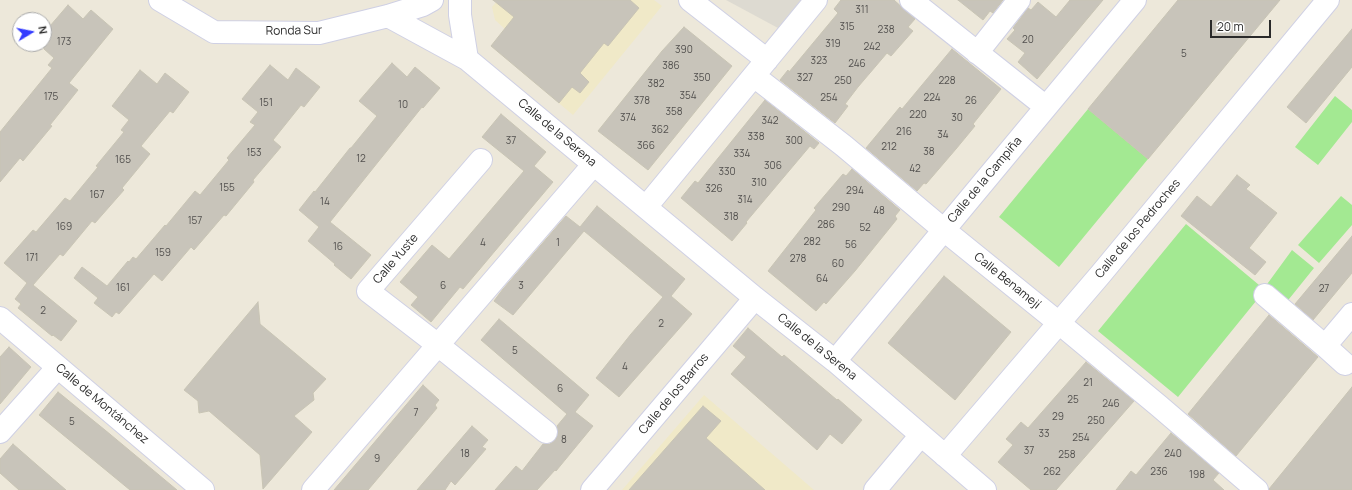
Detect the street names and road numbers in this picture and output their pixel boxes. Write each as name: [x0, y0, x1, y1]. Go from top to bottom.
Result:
street label: Ronda Sur: [265, 23, 323, 39]
street label: Calle de la Serena: [515, 96, 599, 170]
street label: Calle de la Campiña: [945, 134, 1025, 226]
street label: Calle de los Pedroches: [1092, 176, 1184, 282]
street label: Calle Yuste: [370, 231, 422, 287]
street label: Calle Benamejí: [971, 250, 1043, 312]
street label: Calle de la Serena: [774, 311, 860, 383]
street label: Calle de los Barros: [636, 351, 712, 437]
street label: Calle de Montánchez: [53, 361, 151, 447]

